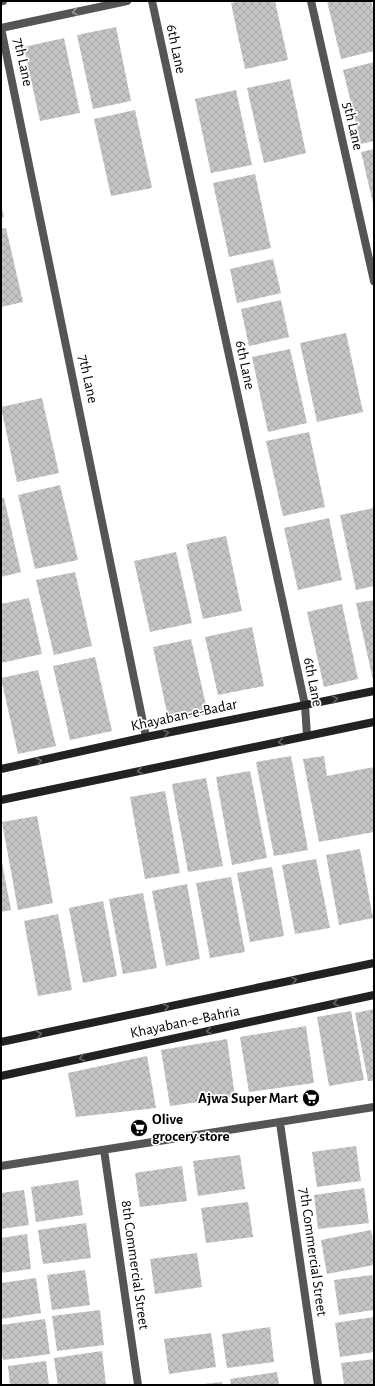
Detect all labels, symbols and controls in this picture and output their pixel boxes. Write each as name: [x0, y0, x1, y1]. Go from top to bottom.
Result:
one-way arrow: [72, 8, 78, 16]
street label: 6th Lane: [163, 23, 189, 75]
street label: 7th Lane: [11, 36, 35, 88]
street label: 5th Lane: [340, 100, 366, 152]
street label: 6th Lane: [232, 339, 258, 391]
street label: 7th Lane: [76, 353, 100, 405]
street label: 6th Lane: [301, 656, 325, 708]
one-way arrow: [332, 695, 338, 703]
street label: Khayaban-e-Badar: [130, 696, 239, 734]
one-way arrow: [163, 729, 169, 737]
one-way arrow: [278, 737, 284, 745]
one-way arrow: [36, 757, 42, 765]
one-way arrow: [137, 766, 143, 774]
one-way arrow: [290, 976, 297, 985]
one-way arrow: [333, 999, 339, 1007]
street label: Khayaban-e-Bahria: [129, 1003, 241, 1041]
one-way arrow: [163, 1003, 169, 1011]
one-way arrow: [206, 1026, 212, 1034]
one-way arrow: [36, 1030, 42, 1038]
one-way arrow: [79, 1054, 85, 1062]
supermarket icon: Ajwa Super Mart: [301, 1088, 321, 1108]
place label: Ajwa Super Mart: [198, 1091, 298, 1106]
place label: Olive grocery store: [152, 1112, 230, 1144]
supermarket icon: Olive grocery store: [129, 1118, 149, 1138]
street label: 7th Commercial Street: [297, 1187, 329, 1317]
street label: 8th Commercial Street: [119, 1199, 152, 1331]

